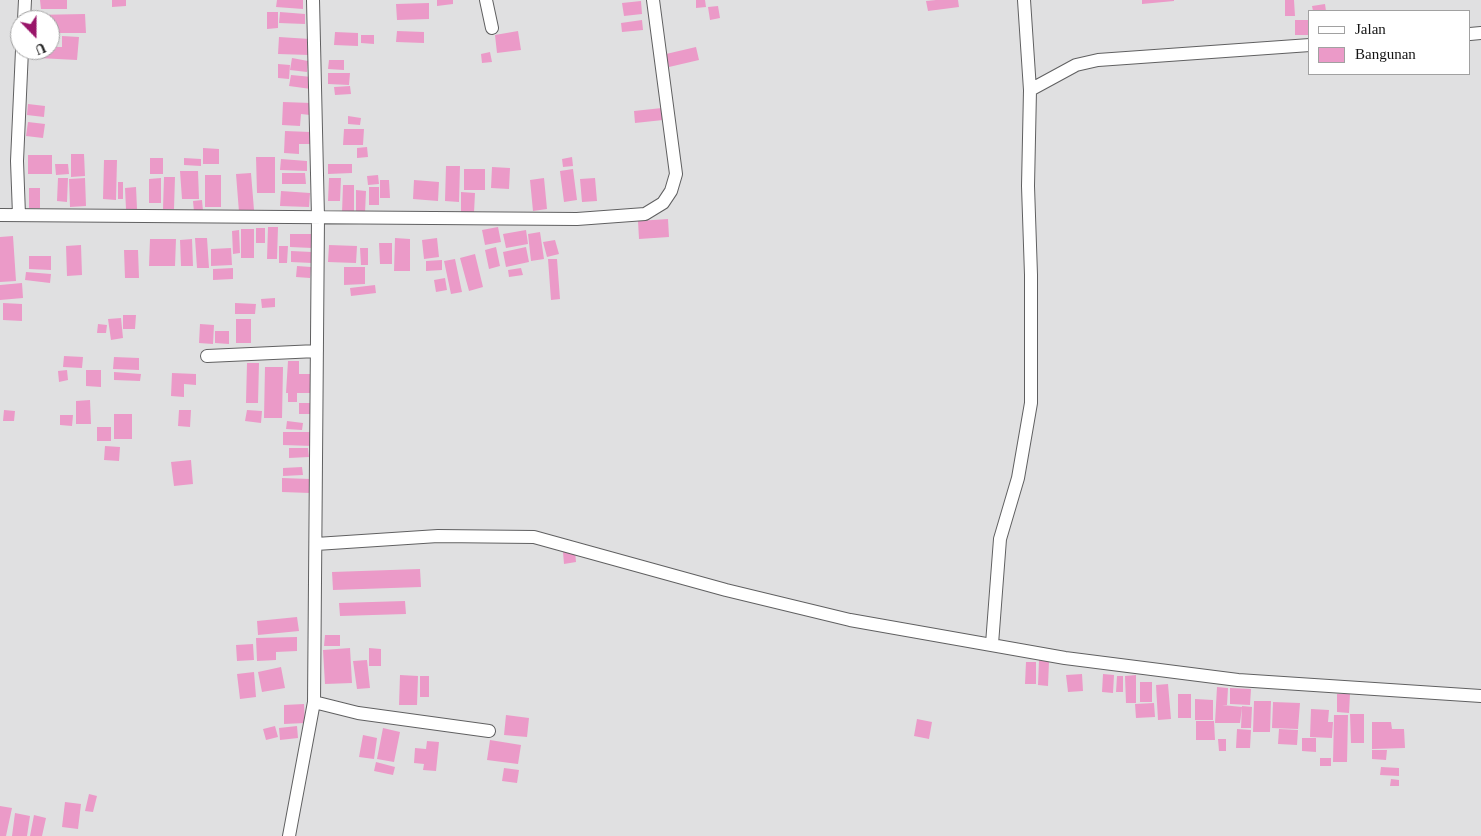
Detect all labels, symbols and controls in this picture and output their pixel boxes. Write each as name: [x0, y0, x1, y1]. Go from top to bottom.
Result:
north arrow: [10, 10, 60, 60]
legend: [1308, 10, 1471, 75]
text: Jalan: [1355, 21, 1386, 37]
text: U: [33, 40, 48, 57]
text: Bangunan: [1355, 46, 1416, 62]

